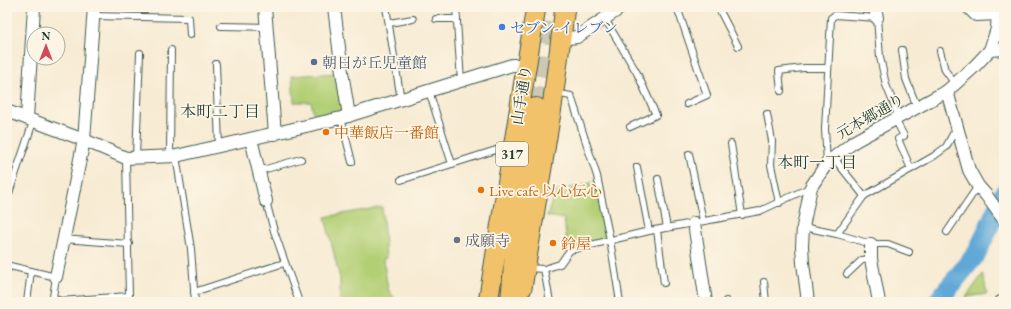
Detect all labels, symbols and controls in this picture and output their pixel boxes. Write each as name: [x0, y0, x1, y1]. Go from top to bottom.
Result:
place label: セブン-イレブン: [510, 18, 618, 37]
marker: セブン-イレブン: [497, 22, 507, 32]
north arrow: [26, 26, 66, 66]
text: N: [42, 29, 51, 43]
place label: 朝日が丘児童館: [322, 53, 427, 72]
marker: 朝日が丘児童館: [309, 57, 319, 67]
street label: 山手通り: [507, 64, 535, 126]
street label: 元本郷通り: [833, 89, 907, 143]
district label: 本町二丁目: [180, 101, 260, 122]
place label: 中華飯店一番館: [334, 123, 439, 142]
marker: 中華飯店一番館: [321, 127, 331, 137]
road number: 317: [496, 142, 528, 166]
district label: 本町一丁目: [777, 152, 857, 173]
place label: Live cafe 以心伝心: [489, 181, 602, 200]
marker: Live cafe 以心伝心: [476, 185, 486, 195]
place label: 成願寺: [465, 231, 510, 250]
place label: 鈴屋: [561, 234, 591, 253]
marker: 成願寺: [452, 235, 462, 245]
marker: 鈴屋: [548, 238, 558, 248]

